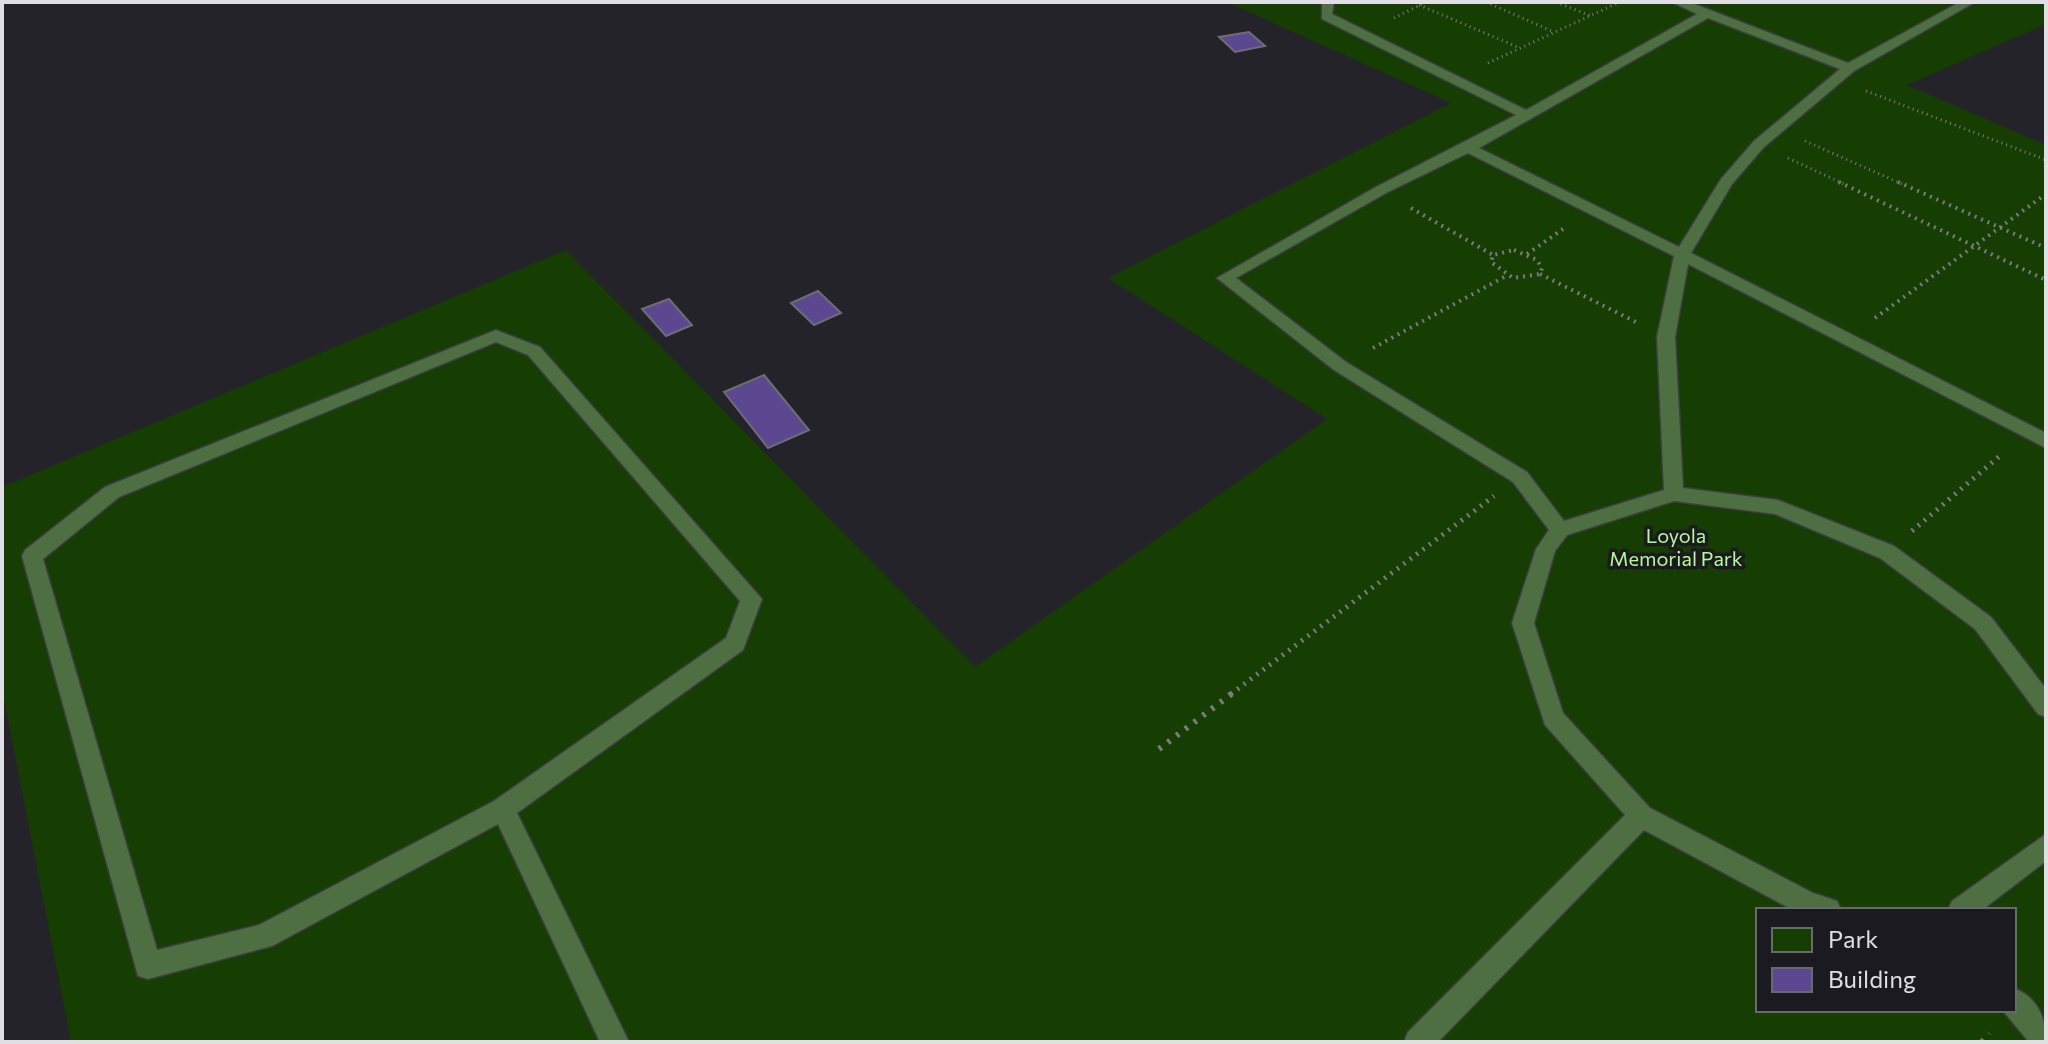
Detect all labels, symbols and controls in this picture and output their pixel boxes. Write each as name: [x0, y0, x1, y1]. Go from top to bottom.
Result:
park label: Loyola Memorial Park: [1609, 523, 1743, 570]
legend: [1756, 908, 2016, 1012]
text: Park: [1828, 924, 1878, 953]
text: Building: [1828, 964, 1916, 993]

